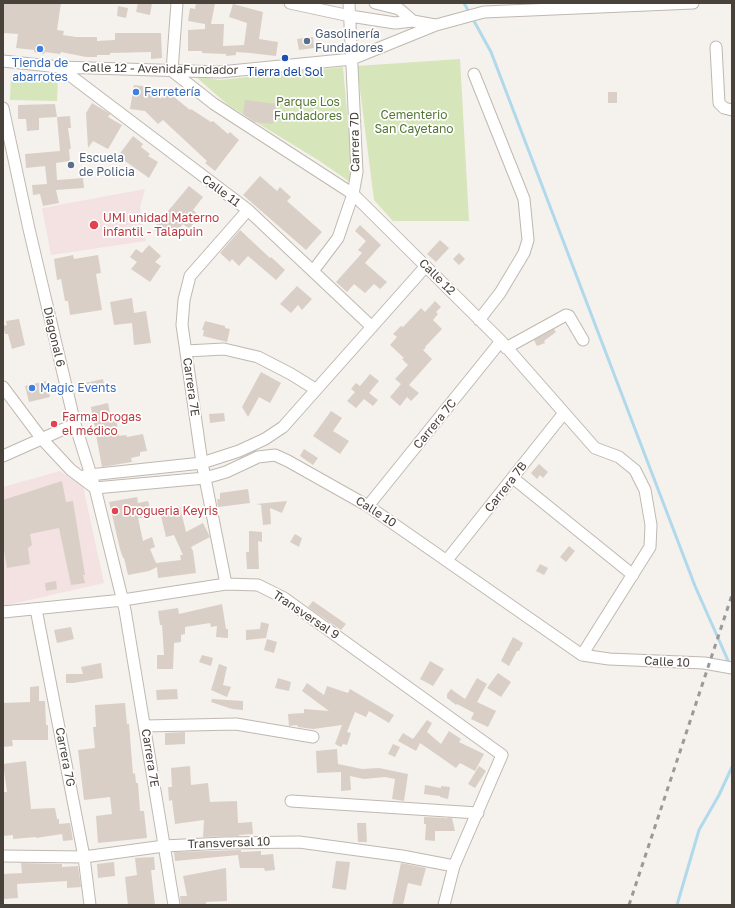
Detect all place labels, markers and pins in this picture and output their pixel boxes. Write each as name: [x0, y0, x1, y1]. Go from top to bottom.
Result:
place label: Gasolinería Fundadores: [315, 27, 383, 55]
marker: Gasolinería Fundadores: [302, 36, 312, 46]
marker: Tienda de abarrotes: [35, 44, 45, 54]
marker: Tierra del Sol: [280, 53, 290, 63]
place label: Tienda de abarrotes: [12, 56, 68, 84]
place label: Tierra del Sol: [247, 65, 323, 79]
place label: Ferretería: [144, 85, 201, 99]
marker: Ferretería: [131, 87, 141, 97]
place label: Escuela de Policia: [79, 151, 135, 179]
marker: Escuela de Policia: [66, 160, 76, 170]
place label: UMI unidad Materno infantil - Talapuin: [103, 211, 219, 239]
marker: UMI unidad Materno infantil - Talapuin: [88, 219, 100, 231]
place label: Magic Events: [40, 381, 116, 395]
marker: Magic Events: [27, 383, 37, 393]
place label: Farma Drogas el médico: [62, 410, 141, 438]
marker: Farma Drogas el médico: [49, 419, 59, 429]
place label: Drogueria Keyris: [123, 504, 218, 518]
marker: Drogueria Keyris: [110, 506, 120, 516]

